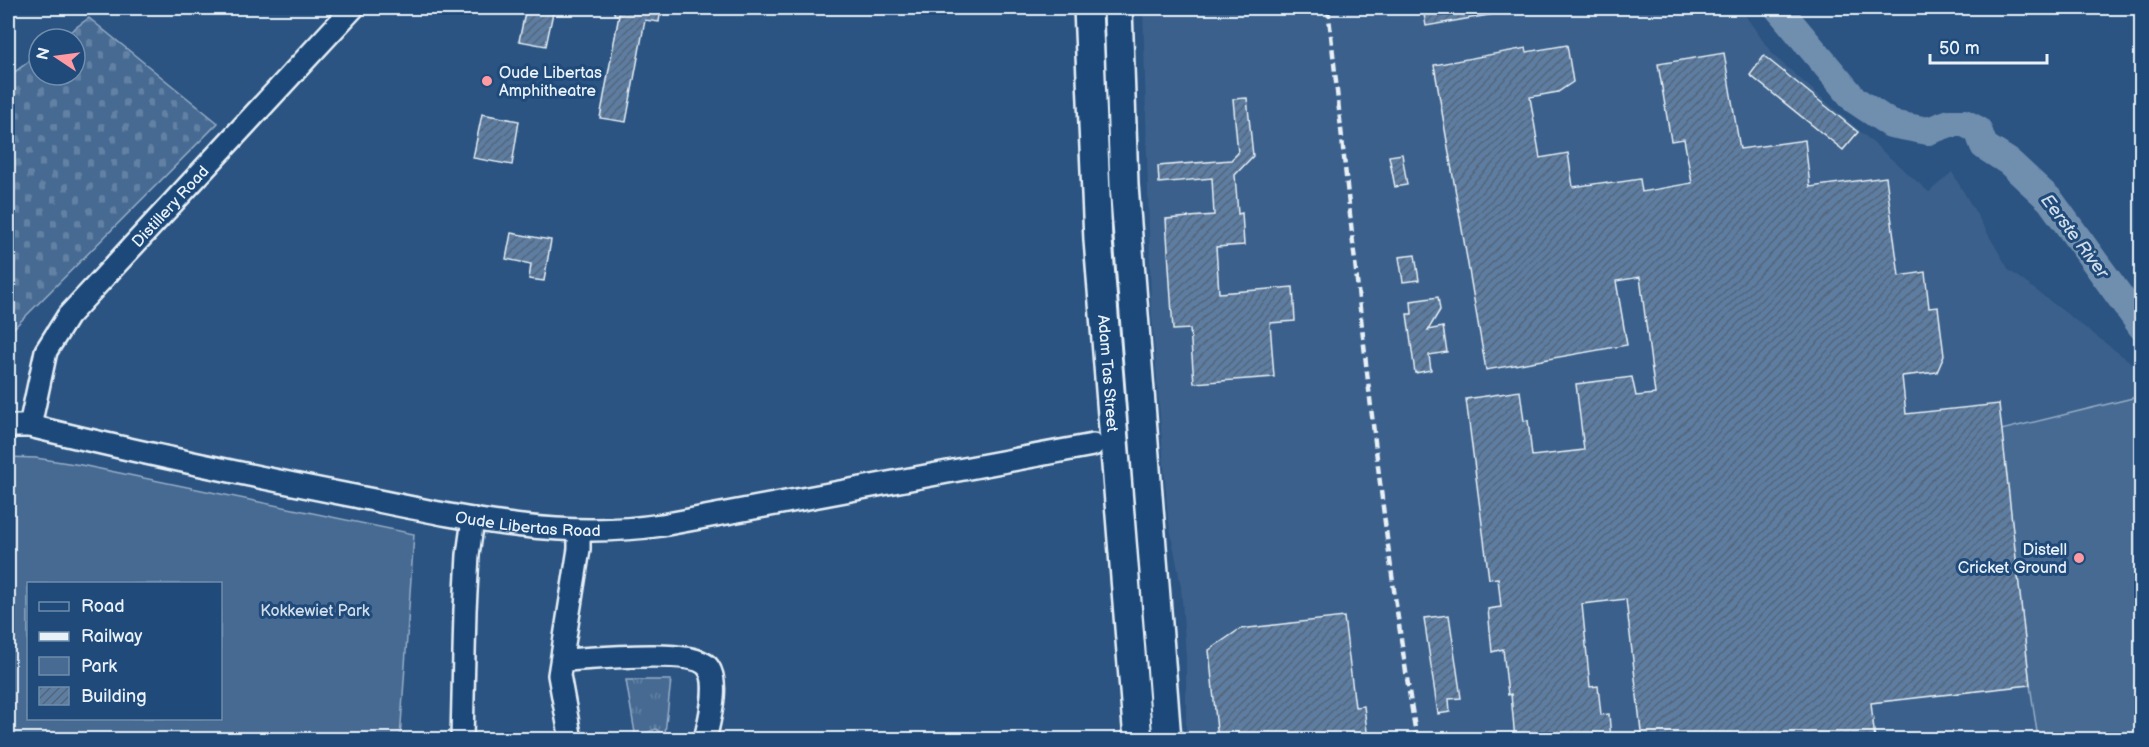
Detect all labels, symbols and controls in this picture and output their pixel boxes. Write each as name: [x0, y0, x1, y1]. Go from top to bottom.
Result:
north arrow: [27, 27, 87, 87]
scale bar: [1930, 27, 2047, 65]
text: 50 m: [1939, 38, 1980, 59]
text: N: [33, 46, 54, 62]
place label: Oude Libertas Amphitheatre: [499, 64, 602, 101]
marker: Oude Libertas Amphitheatre: [480, 74, 494, 88]
street label: Distillery Road: [129, 162, 213, 252]
water label: Eerste River: [2036, 190, 2114, 284]
street label: Adam Tas Street: [1093, 314, 1121, 433]
street label: Oude Libertas Road: [454, 508, 601, 541]
place label: Distell Cricket Ground: [1958, 541, 2067, 578]
marker: Distell Cricket Ground: [2072, 551, 2086, 565]
legend: [27, 582, 222, 720]
text: Road: [81, 596, 125, 617]
park label: Kokkewiet Park: [260, 602, 370, 621]
text: Railway: [81, 626, 143, 647]
text: Park: [81, 656, 117, 677]
text: Building: [81, 686, 147, 707]

